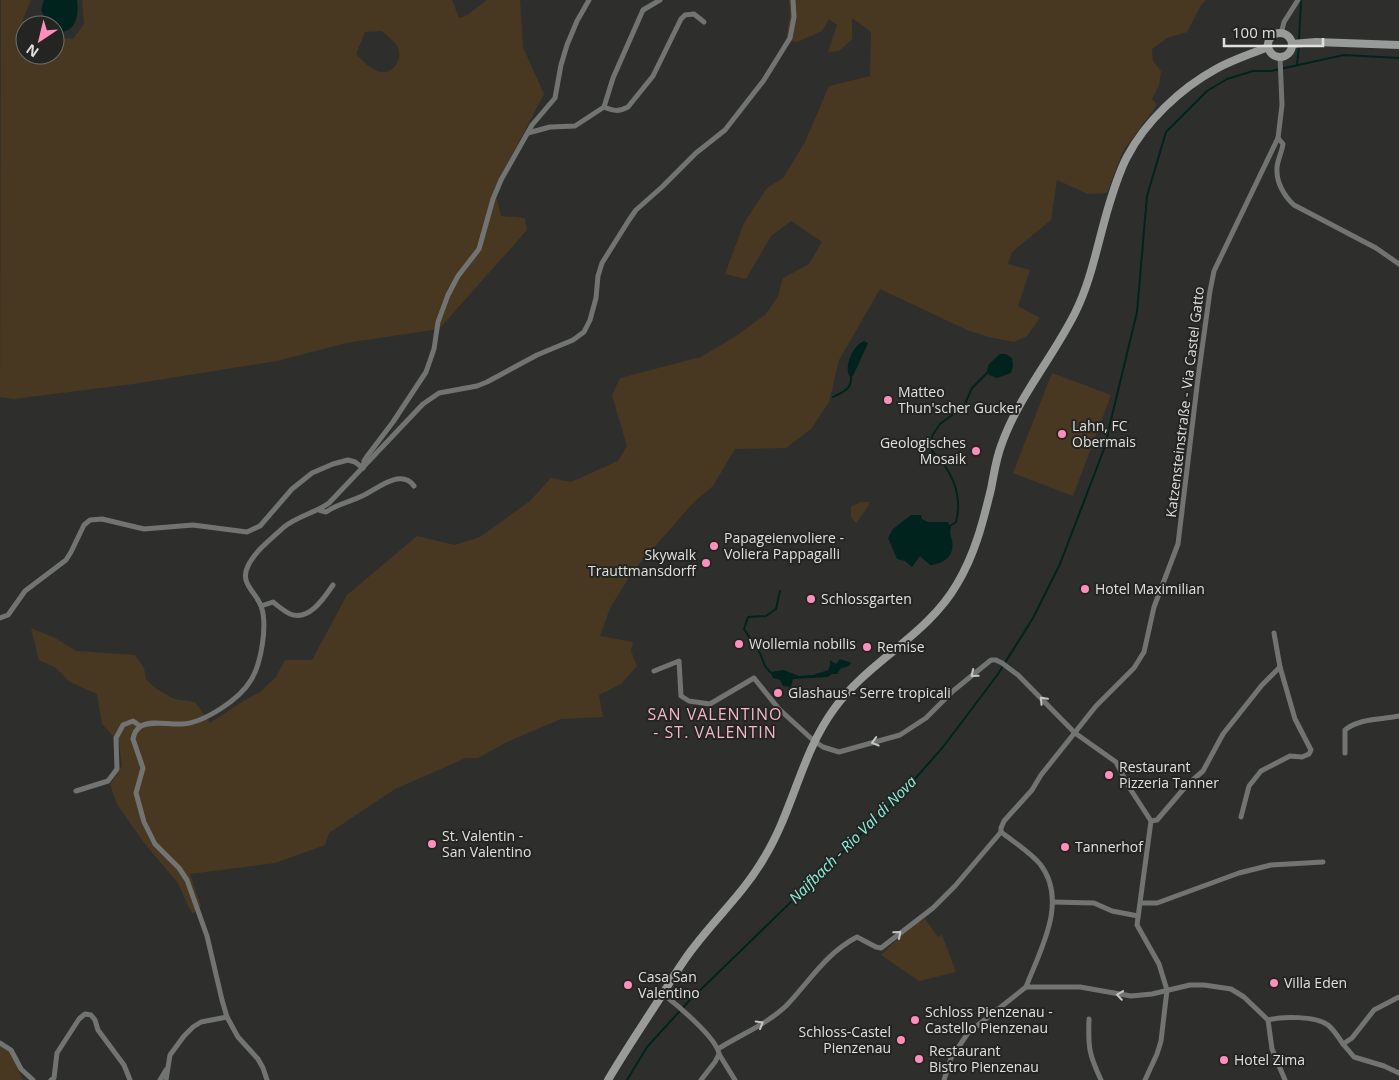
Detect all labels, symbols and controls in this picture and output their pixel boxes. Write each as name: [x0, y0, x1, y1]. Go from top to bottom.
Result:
north arrow: [15, 15, 65, 65]
scale bar: [1224, 15, 1323, 47]
text: 100 m: [1232, 22, 1276, 42]
text: N: [22, 40, 42, 62]
street label: Katzensteinstraße - Via Castel Gatto: [1161, 285, 1208, 518]
place label: Matteo Thun'scher Gucker: [898, 382, 1020, 417]
marker: Matteo Thun'scher Gucker: [882, 394, 894, 406]
place label: Lahn, FC Obermais: [1072, 416, 1136, 451]
marker: Lahn, FC Obermais: [1056, 428, 1068, 440]
place label: Geologisches Mosaik: [880, 433, 967, 468]
marker: Geologisches Mosaik: [970, 445, 982, 457]
place label: Papageienvoliere - Voliera Pappagalli: [724, 528, 844, 563]
marker: Papageienvoliere - Voliera Pappagalli: [708, 540, 720, 552]
place label: Skywalk Trauttmansdorff: [588, 545, 698, 580]
marker: Skywalk Trauttmansdorff: [700, 557, 712, 569]
place label: Hotel Maximilian: [1095, 579, 1205, 598]
marker: Hotel Maximilian: [1079, 583, 1091, 595]
place label: Schlossgarten: [821, 589, 912, 608]
marker: Schlossgarten: [805, 593, 817, 605]
place label: Wollemia nobilis: [749, 634, 856, 653]
place label: Remise: [877, 637, 925, 656]
marker: Wollemia nobilis: [733, 638, 745, 650]
marker: Remise: [861, 641, 873, 653]
one-way arrow: [970, 668, 979, 677]
place label: Glashaus - Serre tropicali: [788, 683, 951, 702]
marker: Glashaus - Serre tropicali: [772, 687, 784, 699]
one-way arrow: [1040, 696, 1049, 705]
district label: SAN VALENTINO - ST. VALENTIN: [648, 703, 782, 743]
one-way arrow: [872, 737, 880, 747]
place label: Restaurant Pizzeria Tanner: [1119, 757, 1219, 792]
marker: Restaurant Pizzeria Tanner: [1103, 769, 1115, 781]
water label: Naifbach - Rio Val di Nova: [784, 771, 921, 907]
place label: St. Valentin - San Valentino: [442, 826, 531, 861]
place label: Tannerhof: [1075, 837, 1144, 856]
marker: St. Valentin - San Valentino: [426, 838, 438, 850]
marker: Tannerhof: [1059, 841, 1071, 853]
one-way arrow: [893, 931, 902, 940]
place label: Casa San Valentino: [638, 967, 700, 1002]
place label: Villa Eden: [1284, 973, 1347, 992]
marker: Villa Eden: [1268, 977, 1280, 989]
marker: Casa San Valentino: [622, 979, 634, 991]
one-way arrow: [1115, 990, 1124, 1000]
place label: Schloss Pienzenau - Castello Pienzenau: [925, 1002, 1053, 1037]
marker: Schloss Pienzenau - Castello Pienzenau: [909, 1014, 921, 1026]
one-way arrow: [754, 1020, 763, 1030]
place label: Schloss-Castel Pienzenau: [799, 1022, 891, 1057]
marker: Schloss-Castel Pienzenau: [895, 1034, 907, 1046]
place label: Restaurant Bistro Pienzenau: [929, 1041, 1039, 1076]
place label: Hotel Zima: [1234, 1050, 1305, 1069]
marker: Restaurant Bistro Pienzenau: [913, 1053, 925, 1065]
marker: Hotel Zima: [1218, 1054, 1230, 1066]

